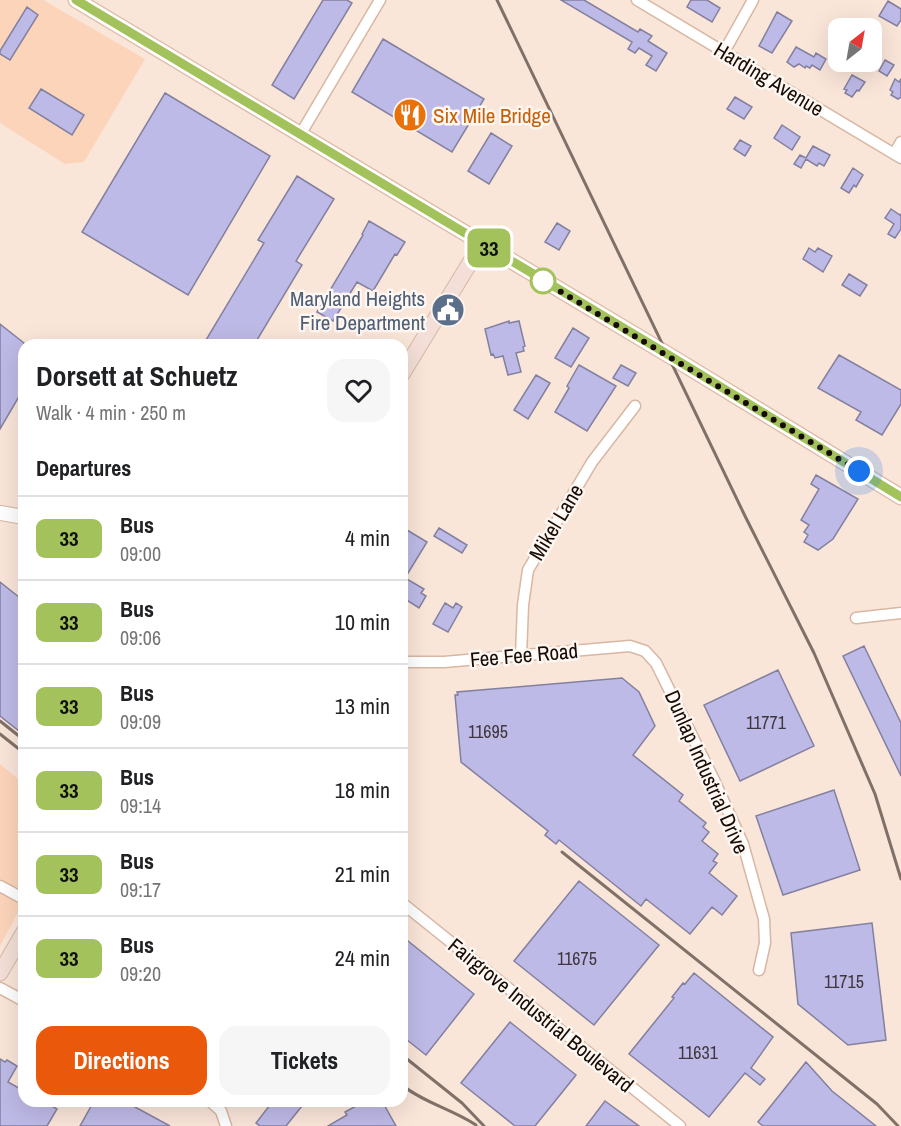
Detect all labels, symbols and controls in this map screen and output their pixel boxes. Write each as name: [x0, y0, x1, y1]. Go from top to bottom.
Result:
north arrow: [828, 18, 882, 72]
map controls: [828, 18, 882, 72]
street label: Harding Avenue: [709, 35, 829, 123]
restaurant icon: Six Mile Bridge: [392, 97, 428, 133]
place label: Six Mile Bridge: [433, 101, 551, 130]
line badge: 33: [462, 228, 516, 268]
text: 33: [479, 234, 499, 263]
unlabelled marker: [530, 268, 556, 294]
place label: Maryland Heights Fire Department: [290, 284, 425, 337]
public building icon: Maryland Heights Fire Department: [430, 292, 466, 328]
text: Dorsett at Schuetz: [36, 357, 238, 395]
button: heart: [327, 359, 390, 422]
text: Walk · 4 min · 250 m: [36, 399, 186, 426]
text: Departures: [36, 453, 131, 483]
your location: [844, 456, 874, 486]
street label: Mikel Lane: [522, 478, 590, 566]
text: Bus: [120, 510, 154, 540]
text: 4 min: [345, 523, 390, 553]
text: 33: [59, 524, 79, 553]
text: 09:00: [120, 540, 161, 567]
text: Bus: [120, 594, 154, 624]
text: 10 min: [335, 607, 390, 637]
text: 33: [59, 608, 79, 637]
text: 09:06: [120, 624, 161, 651]
street label: Fee Fee Road: [469, 636, 579, 674]
text: Bus: [120, 678, 154, 708]
street label: Dunlap Industrial Drive: [658, 686, 756, 858]
text: 13 min: [335, 691, 390, 721]
text: 33: [59, 692, 79, 721]
text: 09:09: [120, 708, 161, 735]
house number: 11771: [746, 710, 787, 735]
house number: 11695: [468, 719, 508, 744]
text: Bus: [120, 762, 154, 792]
text: 18 min: [335, 775, 390, 805]
text: 33: [59, 776, 79, 805]
text: 09:14: [120, 792, 161, 819]
text: Bus: [120, 846, 154, 876]
text: 21 min: [335, 859, 390, 889]
text: 33: [59, 860, 79, 889]
text: 09:17: [120, 876, 161, 903]
text: Bus: [120, 930, 154, 960]
street label: Fairgrove Industrial Boulevard: [442, 931, 640, 1099]
text: 24 min: [335, 943, 390, 973]
text: 33: [59, 944, 79, 973]
house number: 11675: [557, 946, 597, 971]
text: 09:20: [120, 960, 161, 987]
house number: 11715: [824, 969, 864, 994]
button: Directions: [36, 1026, 207, 1095]
button: Tickets: [219, 1026, 390, 1095]
house number: 11631: [678, 1040, 719, 1065]

